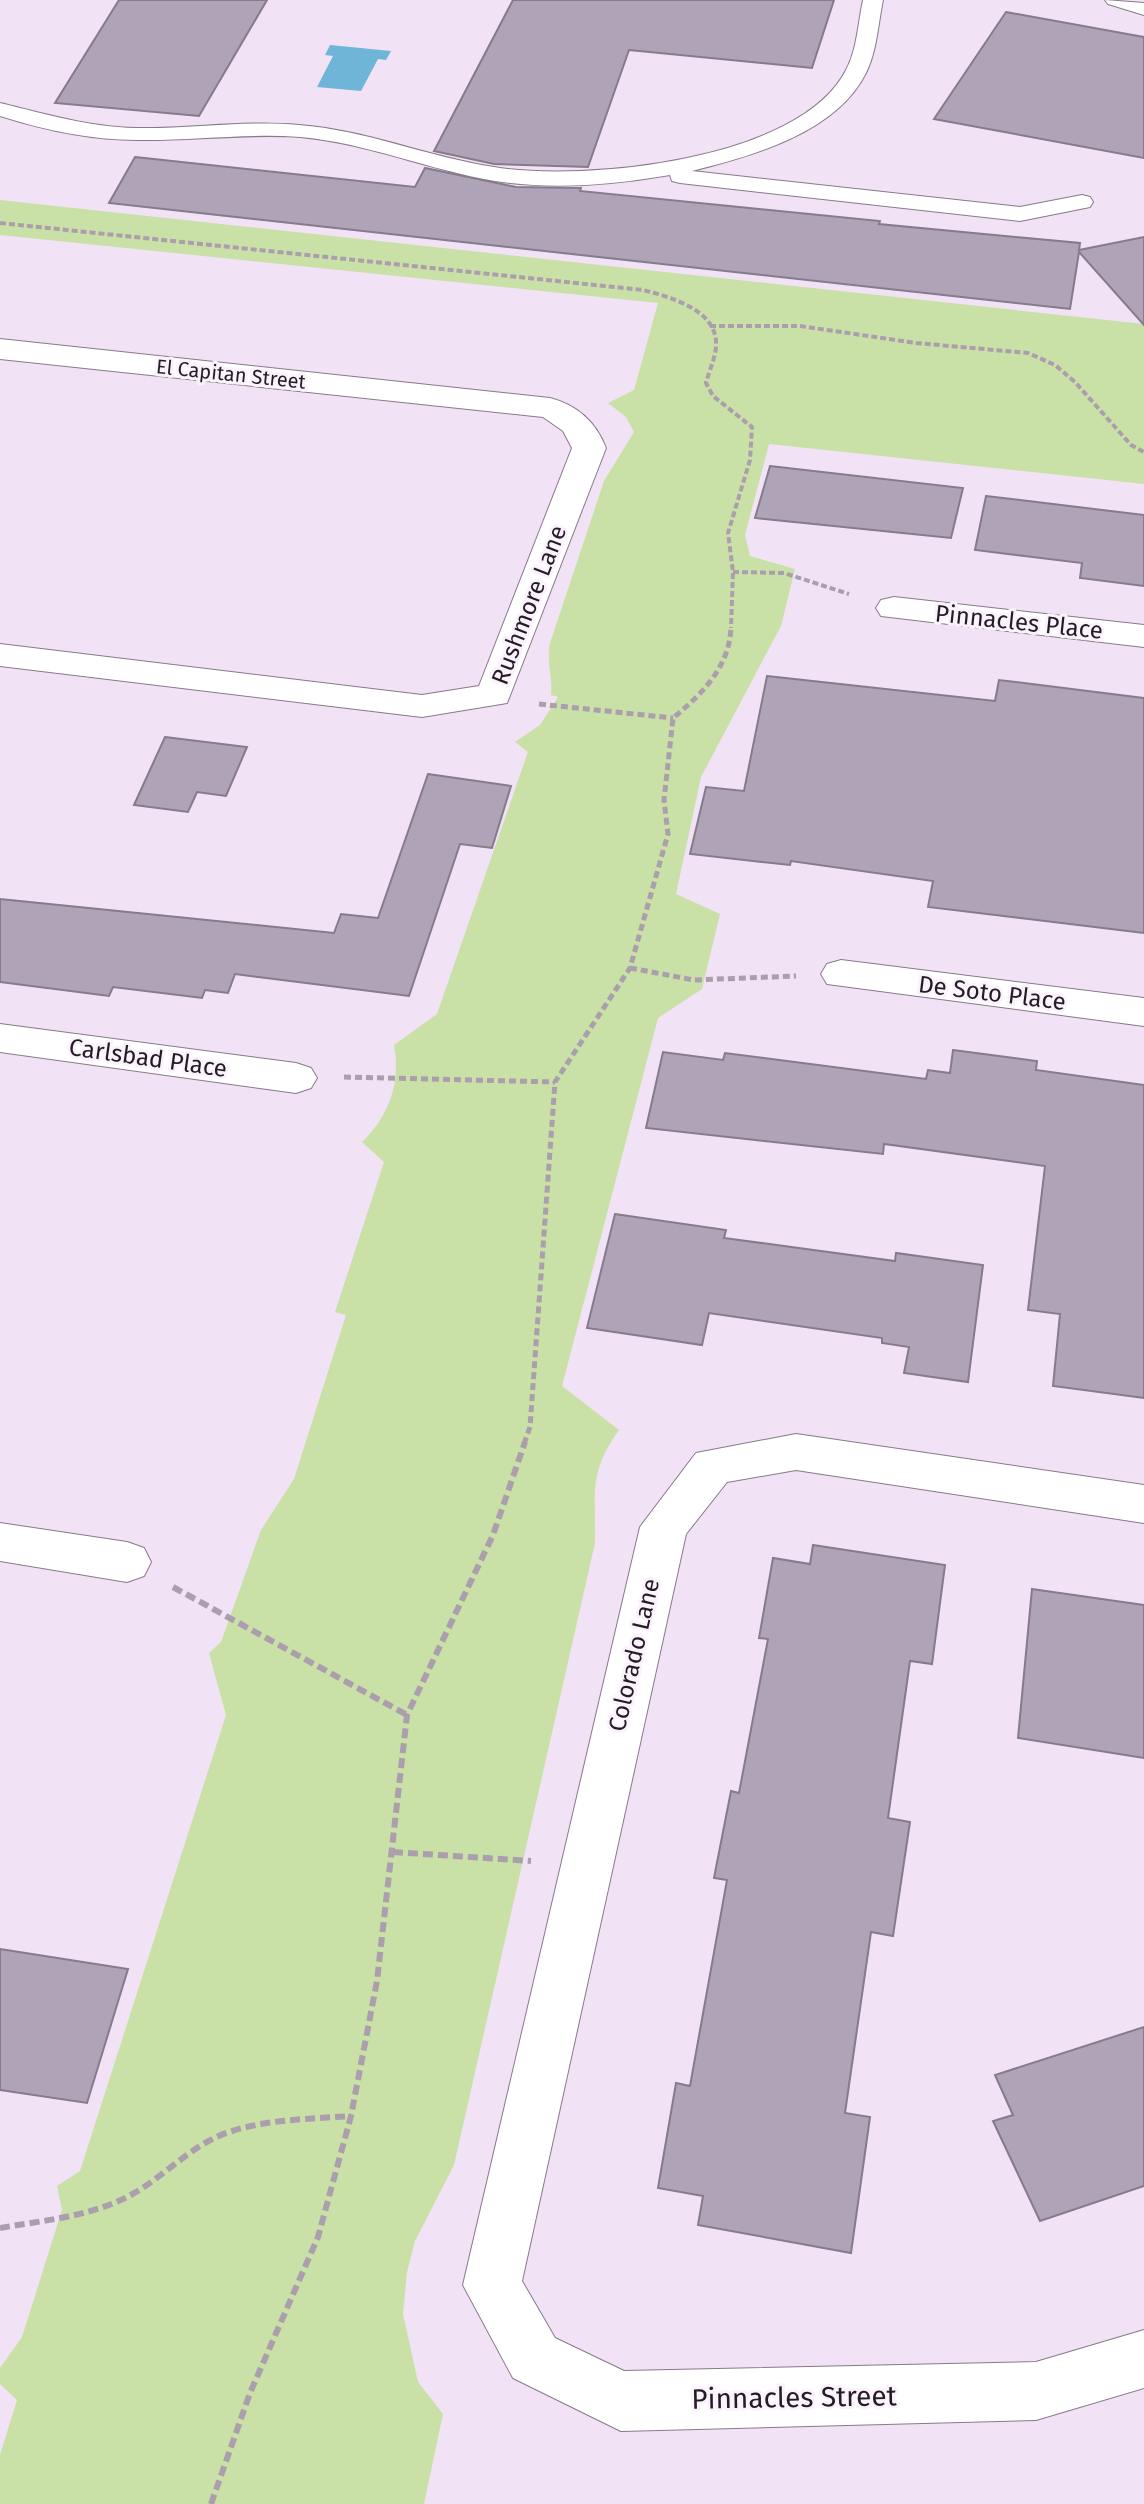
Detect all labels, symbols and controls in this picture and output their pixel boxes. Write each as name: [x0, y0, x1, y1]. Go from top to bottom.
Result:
street label: El Capitan Street: [155, 354, 308, 394]
street label: Rushmore Lane: [486, 521, 572, 689]
street label: Pinnacles Place: [934, 599, 1104, 645]
street label: De Soto Place: [917, 970, 1067, 1016]
street label: Carlsbad Place: [67, 1033, 229, 1083]
street label: Colorado Lane: [603, 1576, 665, 1734]
street label: Pinnacles Street: [691, 2379, 898, 2416]

